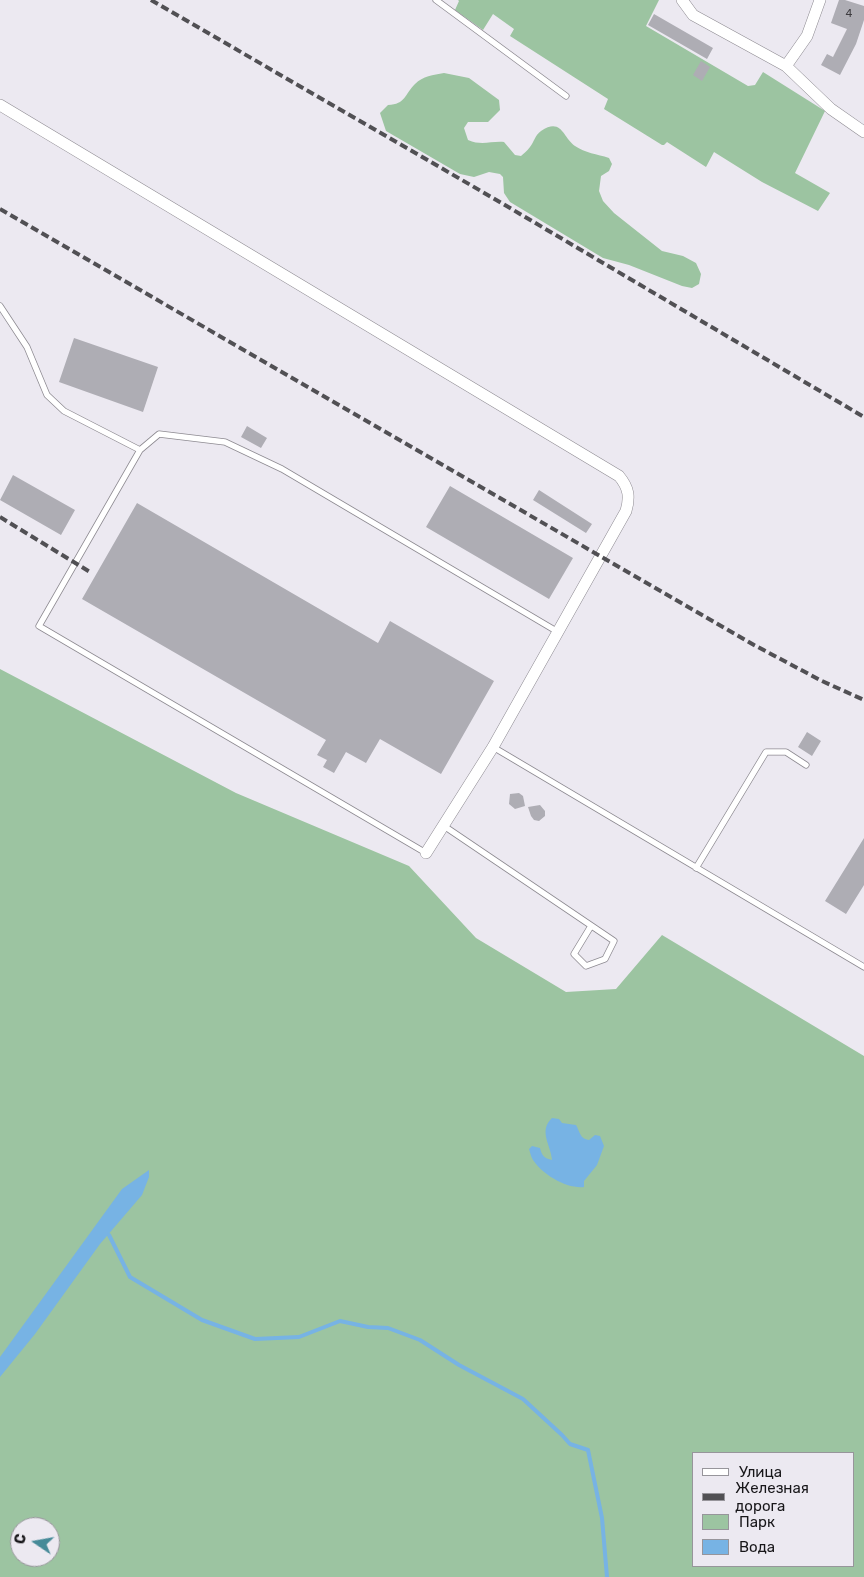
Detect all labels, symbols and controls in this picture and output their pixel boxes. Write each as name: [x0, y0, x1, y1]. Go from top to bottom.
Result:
house number: 4: [846, 7, 852, 21]
legend: [692, 1452, 854, 1567]
text: Улица: [739, 1463, 782, 1481]
text: Железная дорога: [735, 1479, 809, 1515]
text: Парк: [739, 1513, 775, 1531]
north arrow: [10, 1517, 60, 1567]
text: С: [11, 1532, 30, 1546]
text: Вода: [739, 1538, 775, 1556]

